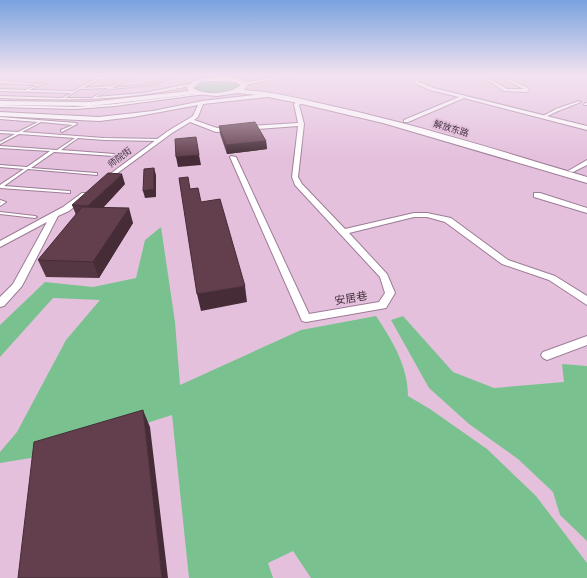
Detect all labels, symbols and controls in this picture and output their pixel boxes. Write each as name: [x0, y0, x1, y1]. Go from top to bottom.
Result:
street label: 解放东路: [432, 118, 470, 140]
street label: 师院街: [106, 145, 134, 171]
street label: 安居巷: [334, 289, 368, 309]

